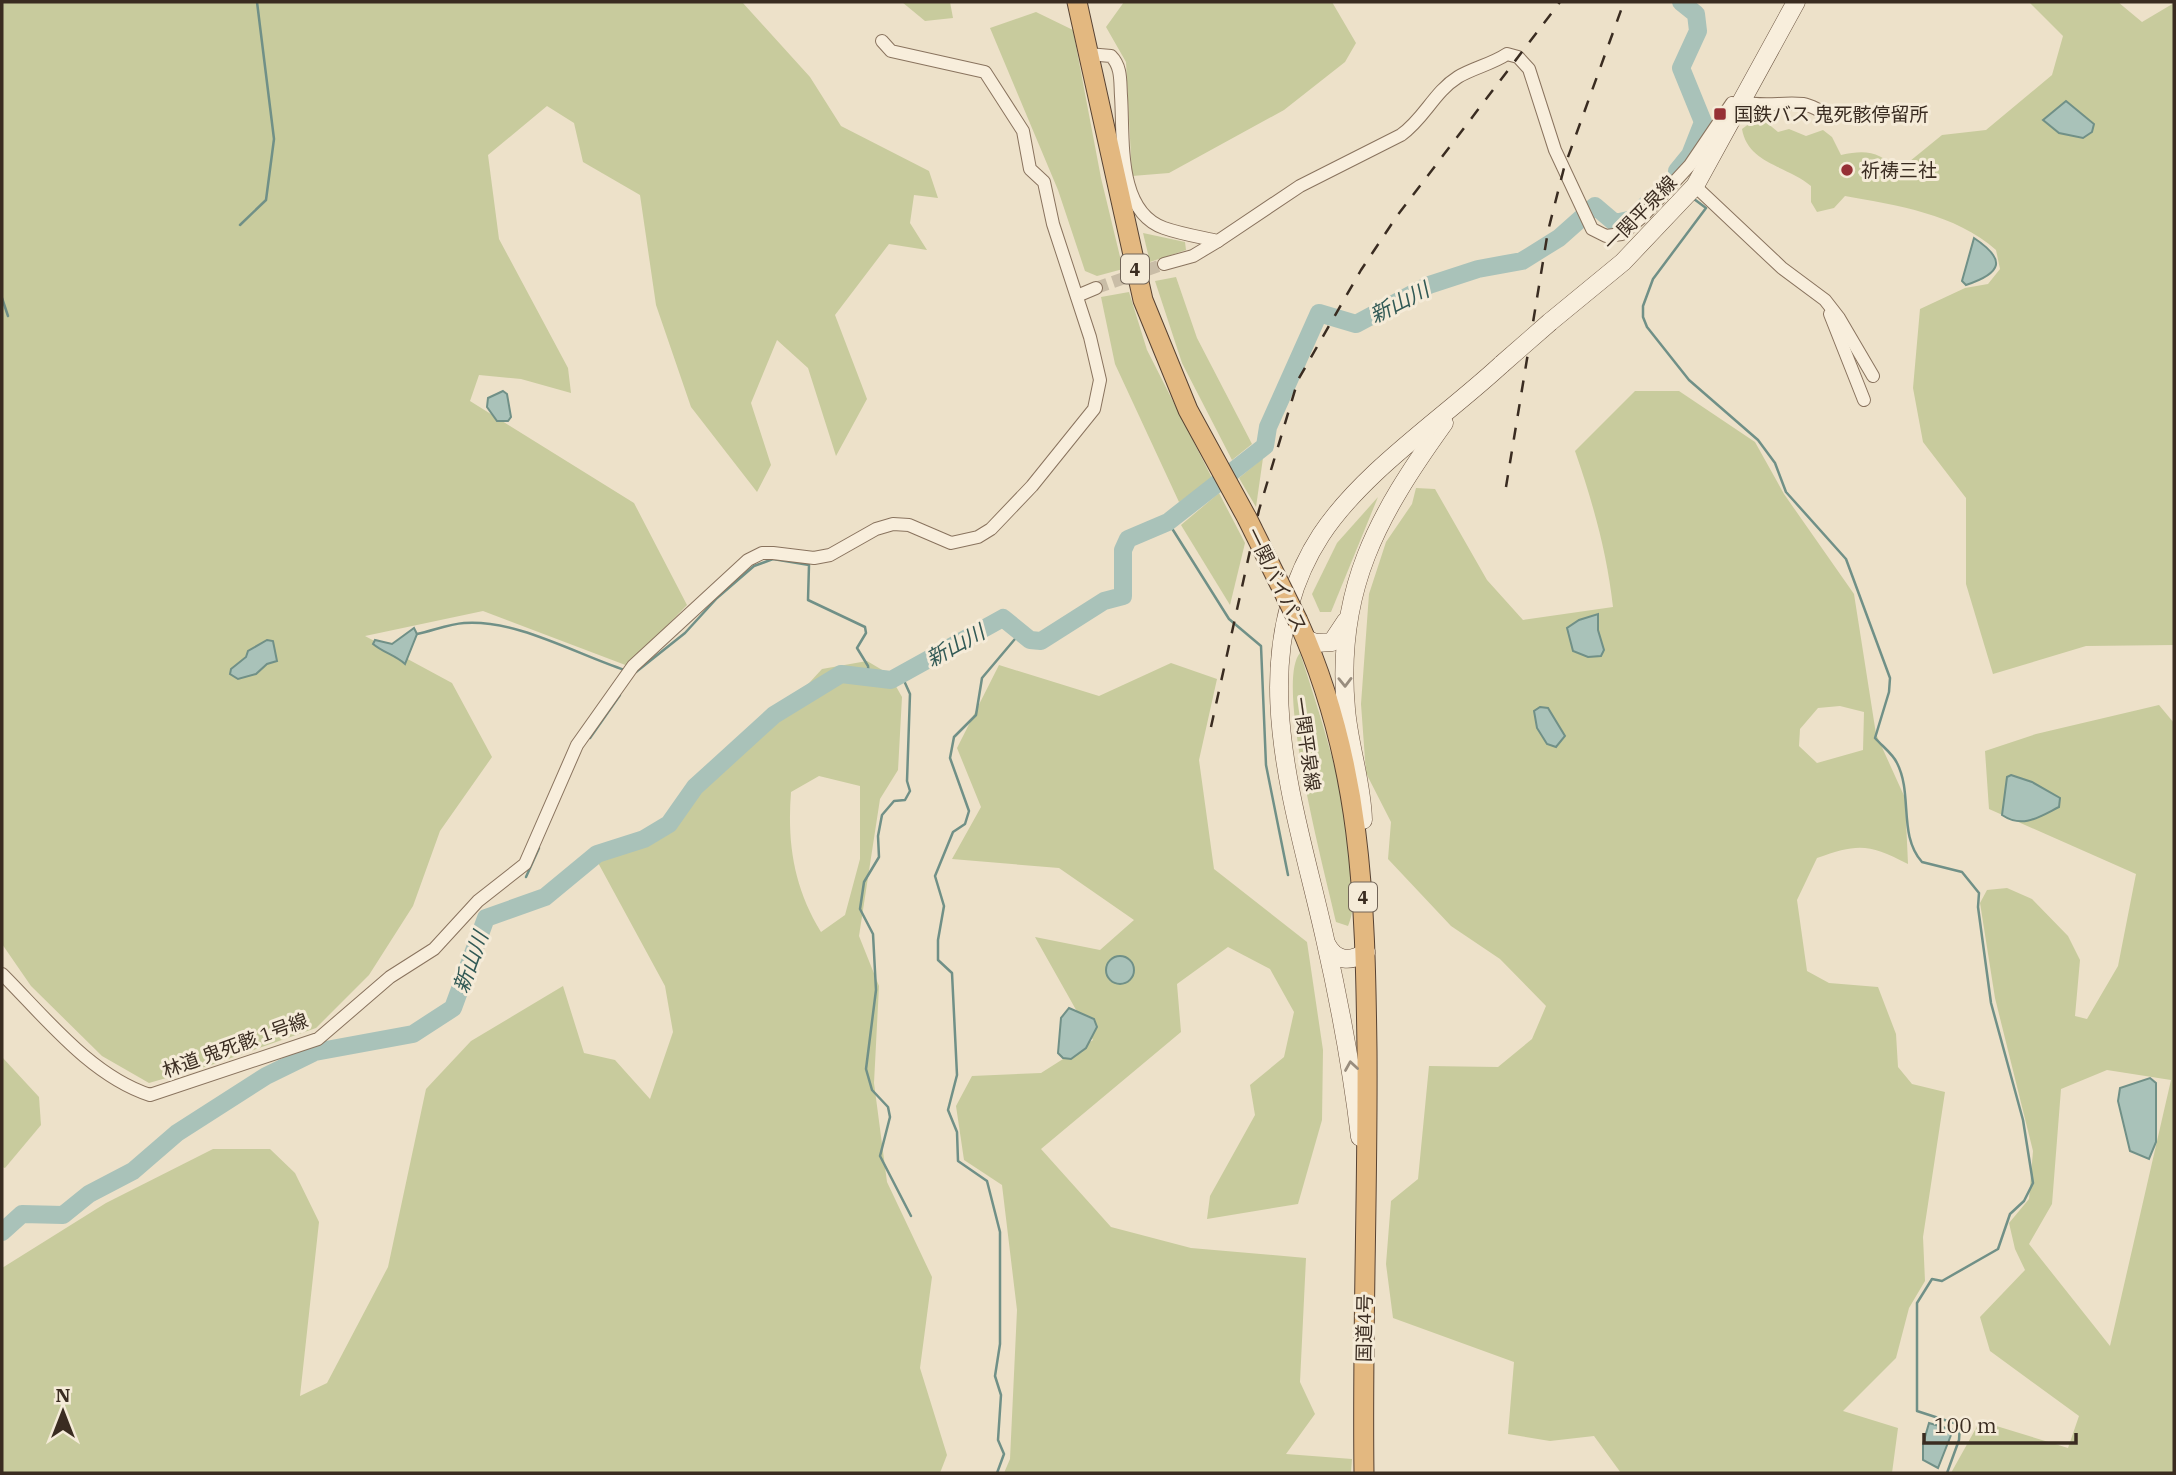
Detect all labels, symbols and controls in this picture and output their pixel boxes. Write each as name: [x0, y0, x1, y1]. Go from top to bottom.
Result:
place label: 国鉄バス 鬼死骸停留所: [1734, 102, 1928, 126]
marker: 国鉄バス 鬼死骸停留所: [1712, 106, 1728, 122]
place label: 祈祷三社: [1861, 158, 1937, 182]
marker: 祈祷三社: [1839, 162, 1855, 178]
street label: 一関平泉線: [1598, 170, 1682, 256]
road number: 4: [1121, 255, 1149, 284]
water label: 新山川: [1365, 274, 1435, 329]
street label: 一関バイパス: [1241, 524, 1313, 636]
water label: 新山川: [921, 617, 991, 673]
one-way arrow: [1337, 677, 1352, 688]
street label: 一関平泉線: [1289, 695, 1325, 793]
road number: 4: [1349, 882, 1377, 912]
water label: 新山川: [446, 926, 495, 996]
street label: 林道 鬼死骸 1号線: [159, 1008, 311, 1082]
one-way arrow: [1344, 1060, 1359, 1072]
street label: 国道4号: [1351, 1294, 1377, 1362]
north arrow: [28, 1377, 98, 1447]
text: N: [55, 1383, 71, 1407]
scale bar: [1924, 1402, 2076, 1446]
text: 100 m: [1934, 1411, 1997, 1439]

